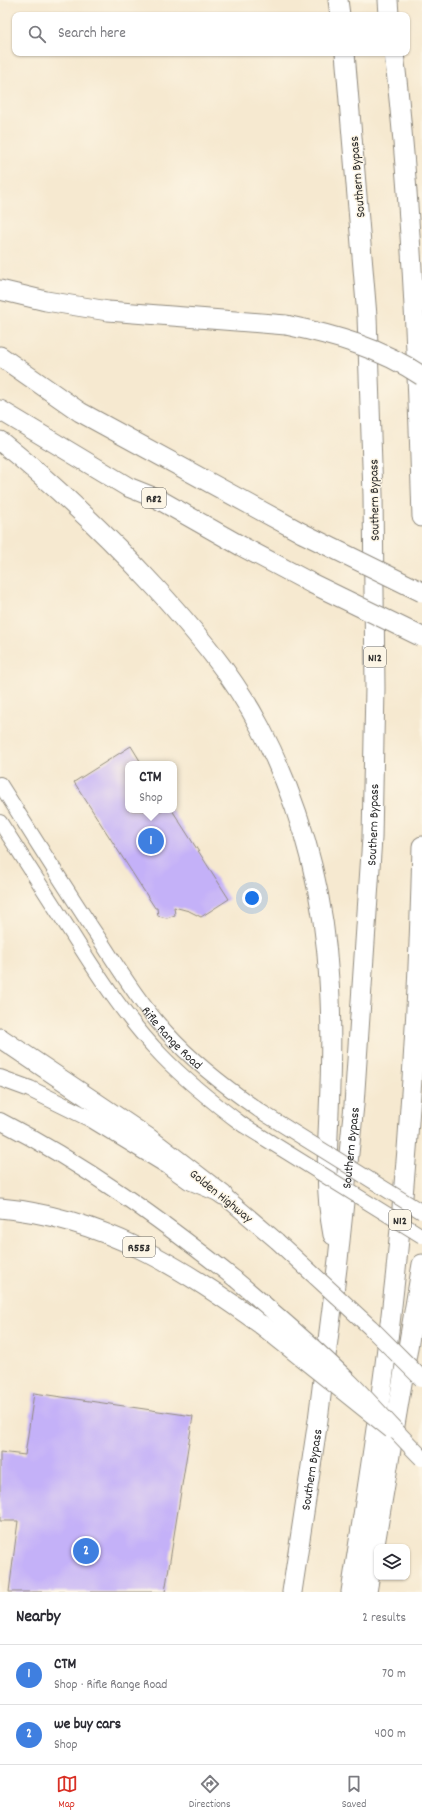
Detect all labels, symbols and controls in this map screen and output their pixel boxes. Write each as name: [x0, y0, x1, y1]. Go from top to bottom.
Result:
search box: [12, 12, 410, 56]
icon: search: [26, 23, 48, 45]
text: Search here: [58, 23, 126, 45]
street label: Southern Bypass: [345, 135, 372, 218]
street label: Southern Bypass: [365, 459, 386, 541]
road number: R82: [142, 488, 166, 508]
road number: N12: [364, 647, 386, 667]
popup: [125, 761, 177, 813]
text: CTM: [139, 767, 161, 789]
street label: Southern Bypass: [363, 783, 385, 866]
text: Shop: [139, 789, 163, 808]
pin: 1: [138, 826, 164, 856]
your location: [242, 888, 262, 908]
street label: Rifle Range Road: [136, 1003, 206, 1075]
street label: Southern Bypass: [338, 1106, 366, 1190]
street label: Golden Highway: [185, 1165, 257, 1229]
road number: N12: [389, 1210, 411, 1230]
road number: R553: [123, 1237, 155, 1257]
street label: Southern Bypass: [297, 1428, 329, 1512]
pin: 2: [73, 1536, 99, 1566]
map controls: [374, 1544, 410, 1580]
button: layers: [374, 1544, 410, 1580]
text: Nearby: [16, 1606, 60, 1630]
text: 2 results: [362, 1609, 406, 1628]
text: CTM: [54, 1654, 76, 1676]
text: 1: [28, 1665, 30, 1684]
text: 70 m: [382, 1665, 406, 1684]
text: Shop · Rifle Range Road: [54, 1676, 167, 1695]
text: we buy cars: [54, 1714, 121, 1736]
text: 2: [26, 1725, 32, 1744]
text: 400 m: [375, 1725, 406, 1744]
text: Shop: [54, 1736, 77, 1755]
tab: Map: [56, 1773, 78, 1813]
tab: Directions: [189, 1773, 231, 1813]
tab: Saved: [342, 1773, 366, 1813]

